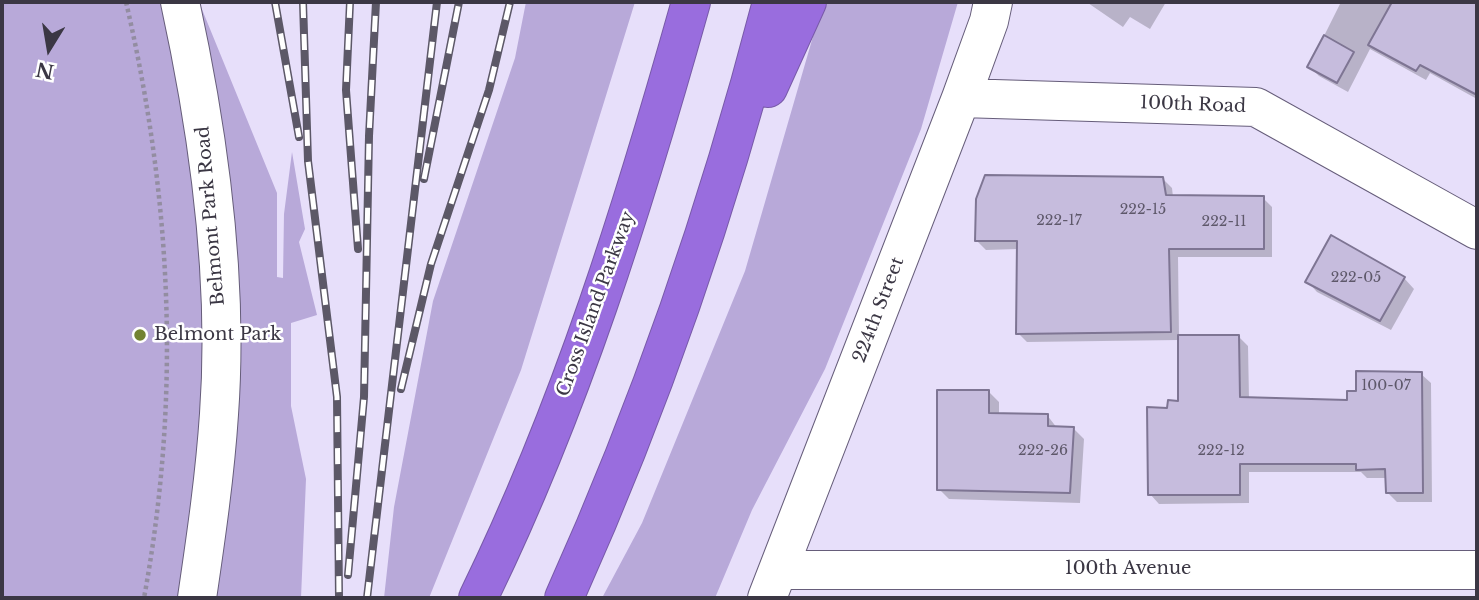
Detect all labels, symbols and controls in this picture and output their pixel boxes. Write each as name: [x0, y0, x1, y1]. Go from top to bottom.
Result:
north arrow: [14, 14, 84, 84]
text: N: [34, 57, 56, 83]
street label: 100th Road: [1140, 92, 1246, 118]
street label: Belmont Park Road: [192, 125, 230, 307]
house number: 222-15: [1120, 202, 1166, 218]
street label: Cross Island Parkway: [552, 209, 640, 399]
house number: 222-17: [1036, 213, 1082, 229]
house number: 222-11: [1202, 214, 1246, 230]
street label: 224th Street: [849, 254, 909, 366]
house number: 222-05: [1331, 270, 1381, 286]
place label: Belmont Park: [154, 324, 281, 346]
marker: Belmont Park: [132, 327, 148, 343]
house number: 100-07: [1361, 378, 1411, 394]
house number: 222-26: [1018, 443, 1068, 459]
house number: 222-12: [1197, 443, 1245, 459]
street label: 100th Avenue: [1065, 558, 1191, 580]

